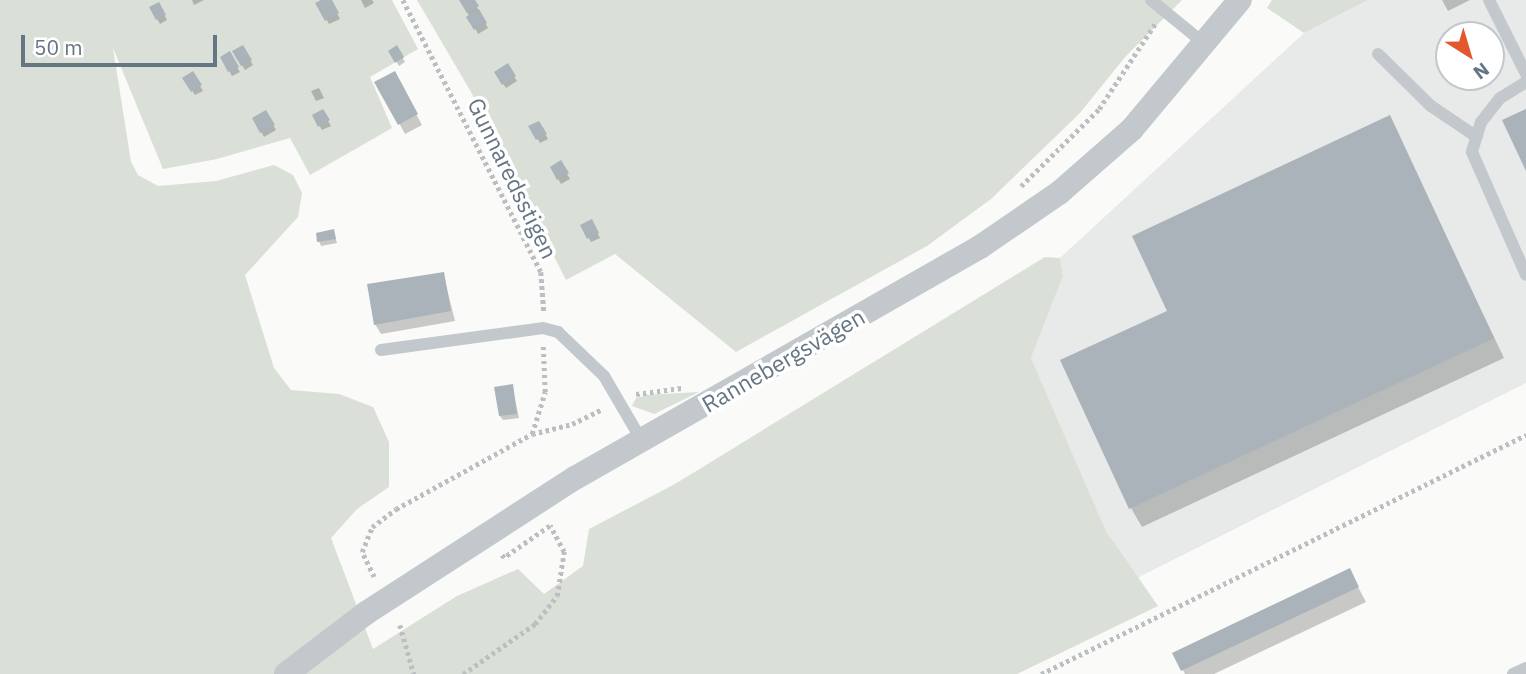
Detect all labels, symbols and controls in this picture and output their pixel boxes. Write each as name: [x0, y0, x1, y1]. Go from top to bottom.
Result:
scale bar: [24, 21, 220, 65]
north arrow: [1435, 21, 1505, 91]
text: 50 m: [34, 33, 83, 61]
text: N: [1469, 57, 1494, 85]
street label: Gunnaredsstigen: [462, 93, 564, 263]
street label: Rannebergsvägen: [697, 302, 869, 418]

